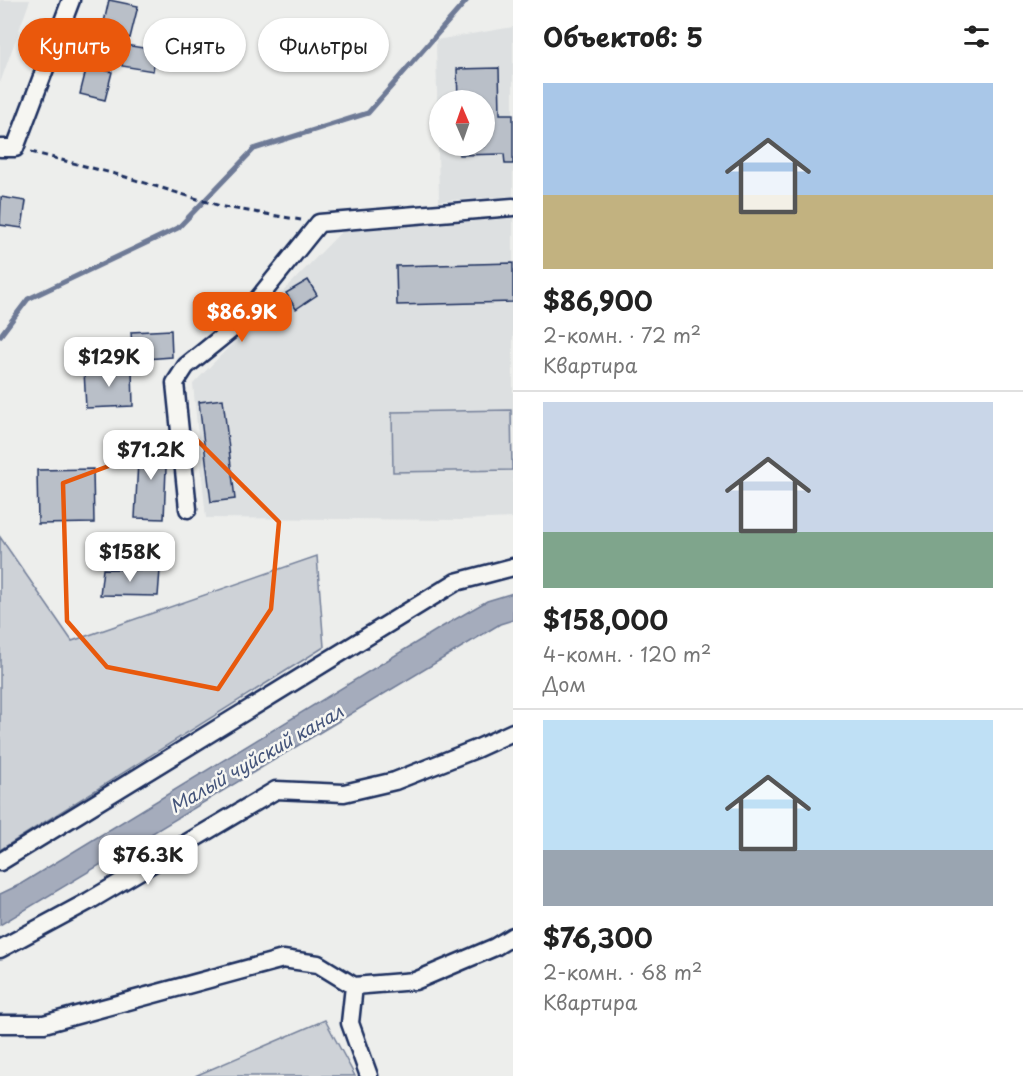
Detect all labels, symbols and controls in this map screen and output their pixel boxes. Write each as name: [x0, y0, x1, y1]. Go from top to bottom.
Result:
text: Объектов: 5: [543, 17, 703, 56]
chip: Купить: [18, 18, 131, 72]
chip: Снять: [143, 18, 246, 72]
chip: Фильтры: [258, 18, 389, 72]
icon: filters: [960, 20, 993, 53]
north arrow: [429, 90, 495, 156]
map controls: [429, 90, 495, 156]
icon: home: [714, 122, 822, 230]
text: $86,900: [543, 281, 653, 320]
pin: $86.9K: [193, 292, 291, 343]
text: $86.9K: [207, 296, 277, 326]
text: 2-комн. · 72 m²: [543, 320, 701, 350]
pin: $129K: [67, 337, 151, 388]
text: $129K: [78, 341, 140, 371]
text: Квартира: [543, 350, 637, 380]
pin: $71.2K: [102, 430, 200, 481]
text: $71.2K: [117, 434, 185, 464]
icon: home: [714, 441, 822, 549]
pin: $158K: [88, 532, 172, 583]
text: $158K: [99, 536, 161, 566]
text: $158,000: [543, 600, 668, 639]
text: 4-комн. · 120 m²: [543, 639, 711, 669]
text: Дом: [543, 669, 586, 699]
water label: Малый чуйский канал: [164, 697, 348, 819]
icon: home: [714, 759, 822, 867]
pin: $76.3K: [99, 835, 197, 886]
text: $76.3K: [113, 839, 183, 869]
text: $76,300: [543, 918, 653, 957]
text: 2-комн. · 68 m²: [543, 957, 702, 987]
text: Квартира: [543, 987, 637, 1017]

